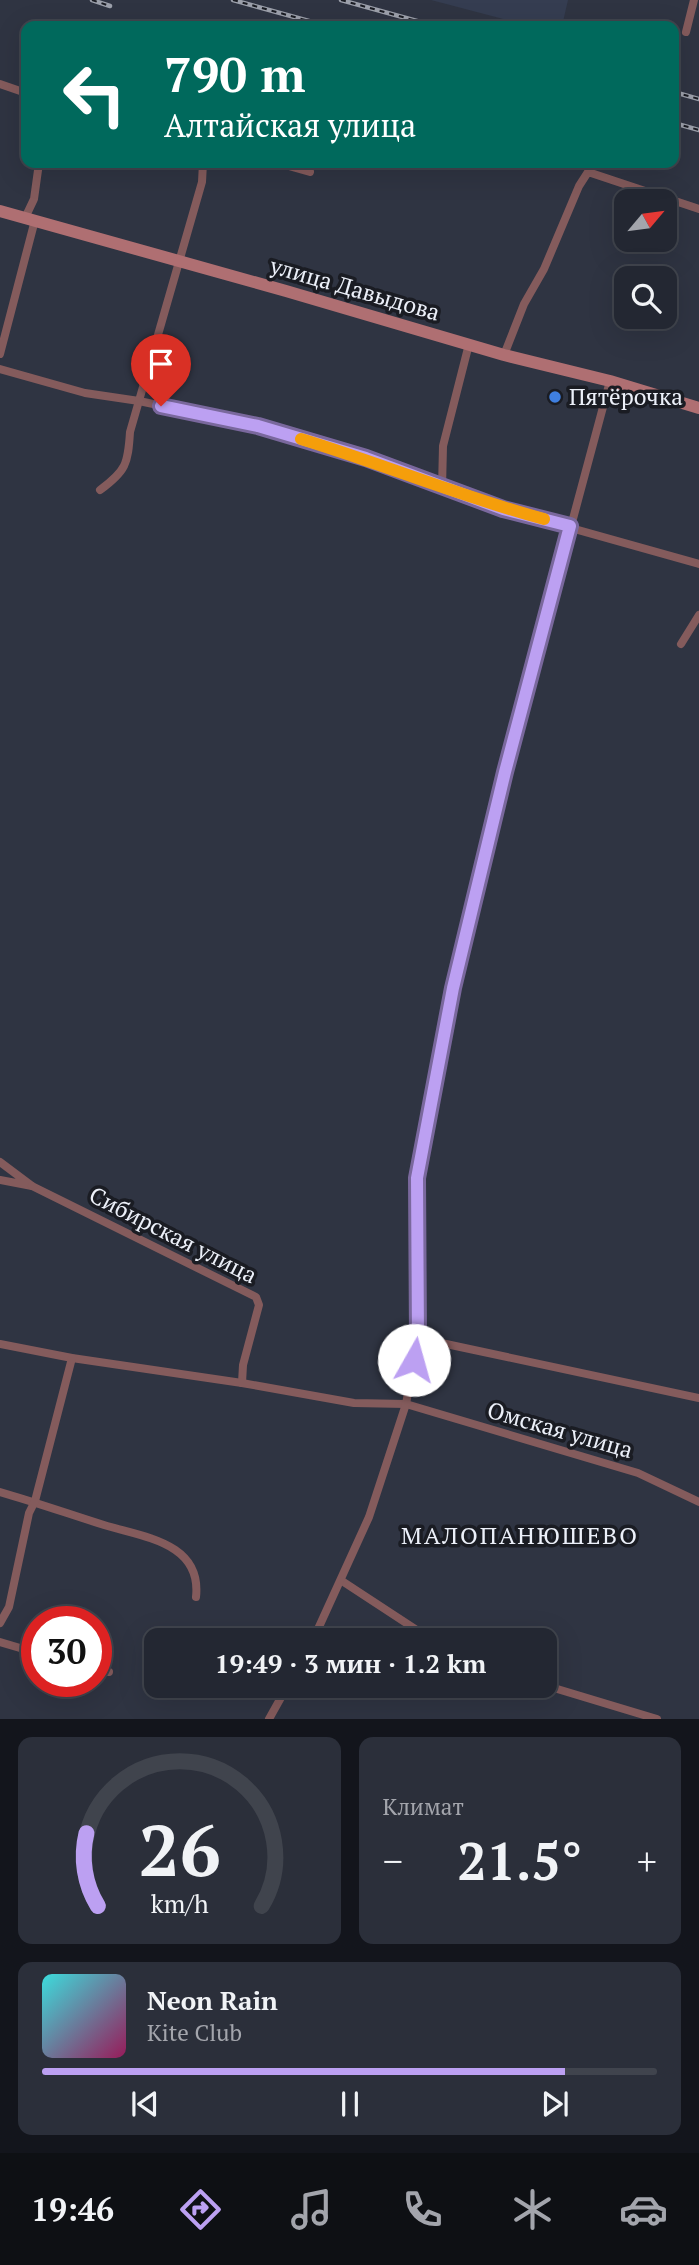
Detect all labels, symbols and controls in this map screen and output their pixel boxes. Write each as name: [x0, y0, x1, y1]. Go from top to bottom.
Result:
text: 790 m: [164, 41, 306, 106]
icon: left: [49, 49, 140, 140]
text: Алтайская улица: [164, 104, 416, 146]
north arrow: [614, 189, 677, 252]
map controls: [614, 189, 677, 329]
street label: улица Давыдова: [266, 249, 444, 328]
button: search: [614, 266, 677, 329]
pin: [131, 334, 191, 406]
icon: arrive: [142, 345, 180, 383]
place label: Пятёрочка: [569, 381, 683, 412]
marker: Пятёрочка: [547, 389, 563, 405]
street label: Сибирская улица: [84, 1179, 263, 1290]
position arrow: [377, 1323, 451, 1397]
street label: Омская улица: [484, 1394, 637, 1465]
district label: МАЛОПАНЮШЕВО: [401, 1519, 639, 1551]
speed limit sign: 30: [21, 1606, 112, 1697]
text: 19:49 · 3 мин · 1.2 km: [215, 1646, 486, 1680]
text: Климат: [383, 1791, 464, 1822]
text: 26: [138, 1801, 220, 1898]
text: 21.5°: [457, 1826, 582, 1895]
text: −: [383, 1836, 403, 1886]
text: +: [637, 1836, 657, 1886]
text: km/h: [150, 1887, 208, 1920]
text: Neon Rain: [147, 1983, 278, 2017]
text: Kite Club: [147, 2017, 242, 2048]
icon: previous: [126, 2085, 164, 2123]
icon: pause: [331, 2085, 369, 2123]
icon: next: [536, 2085, 574, 2123]
icon: directions: [176, 2185, 225, 2234]
icon: music: [287, 2185, 336, 2234]
icon: phone: [398, 2185, 447, 2234]
icon: climate: [508, 2185, 557, 2234]
icon: car: [619, 2185, 668, 2234]
text: 19:46: [31, 2188, 114, 2230]

